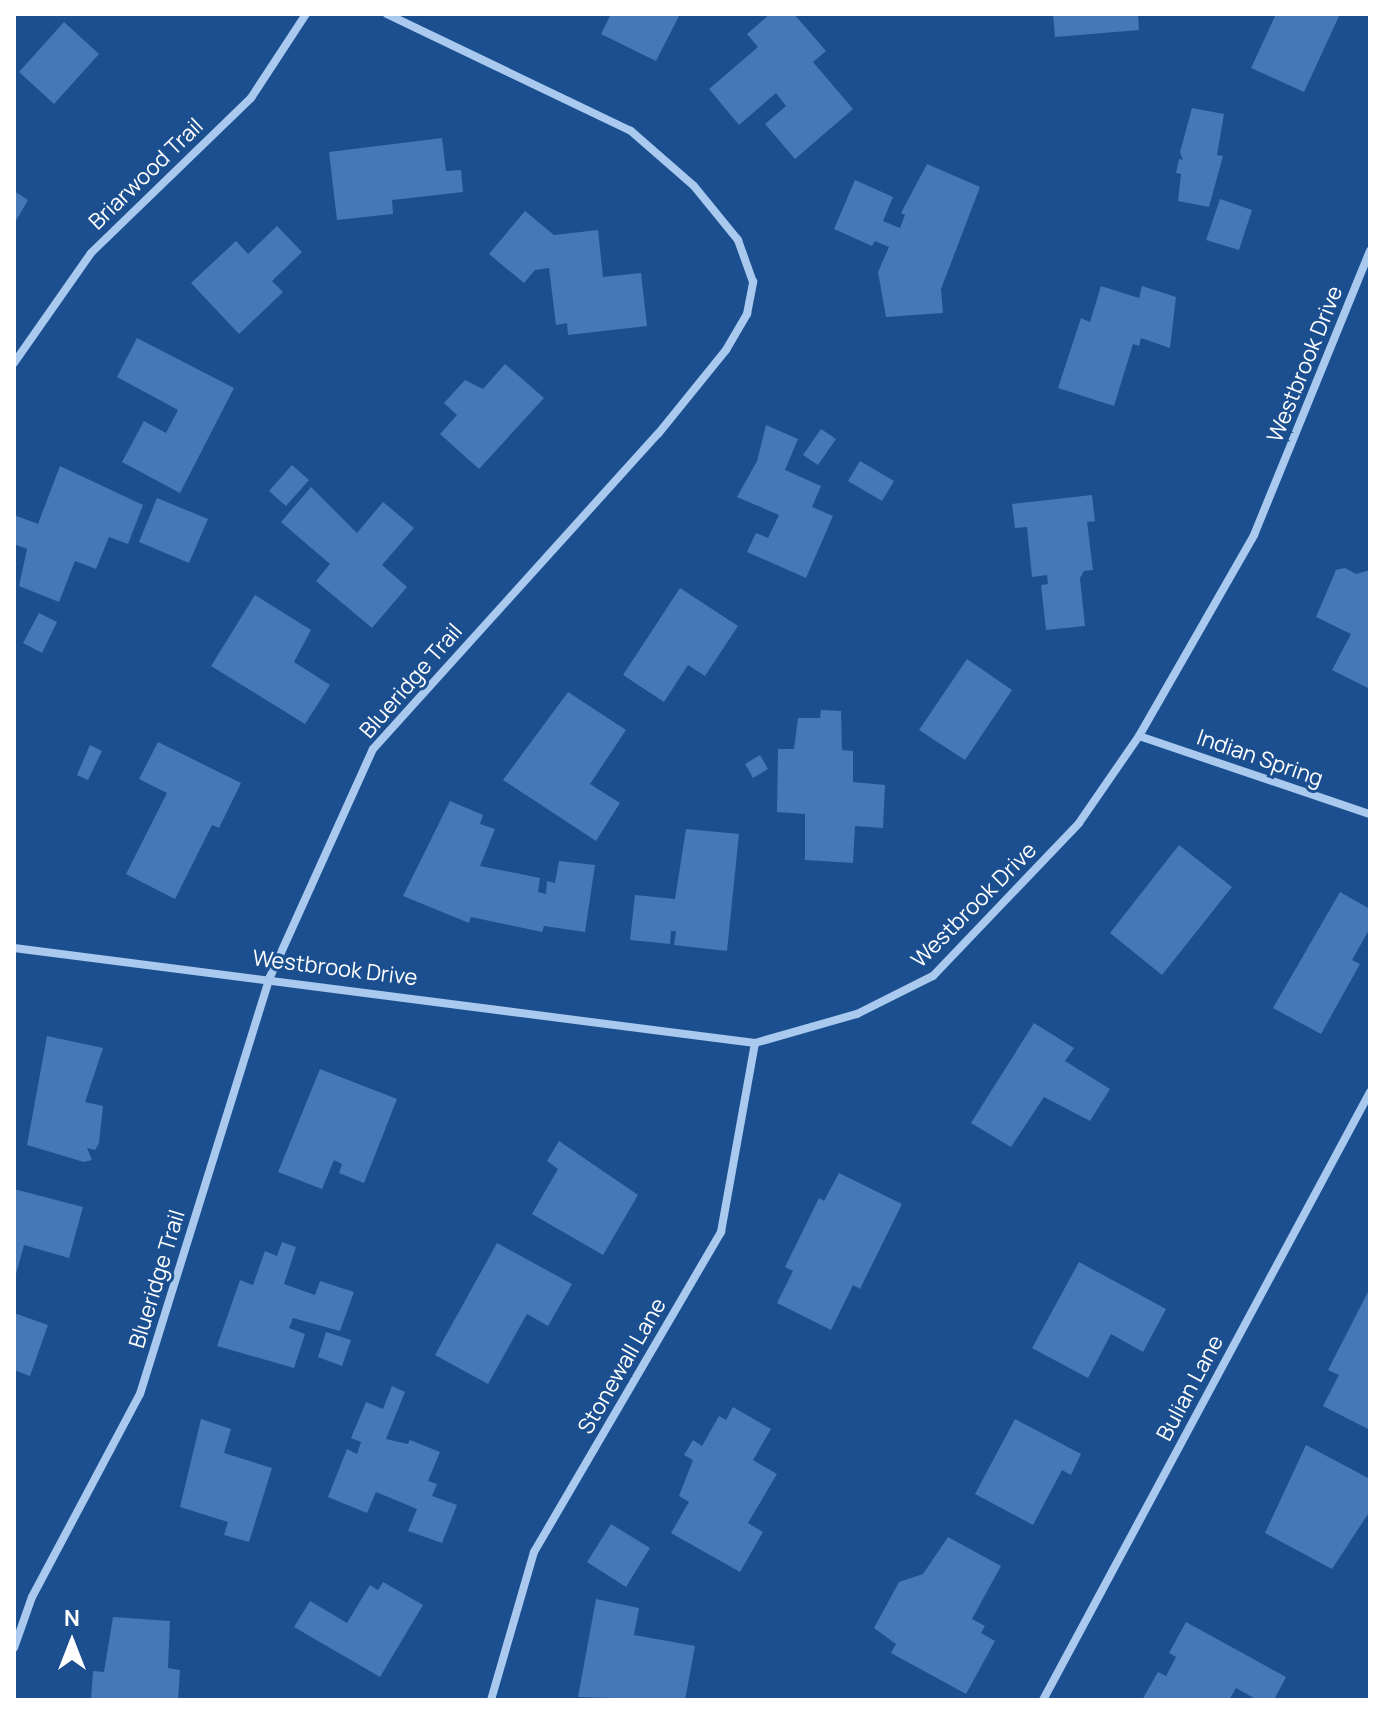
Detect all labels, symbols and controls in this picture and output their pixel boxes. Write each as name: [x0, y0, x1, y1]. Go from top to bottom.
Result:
street label: Briarwood Trail: [83, 113, 209, 235]
street label: Westbrook Drive: [1262, 282, 1348, 446]
street label: Blueridge Trail: [354, 618, 468, 744]
street label: Indian Spring: [1193, 724, 1327, 792]
street label: Westbrook Drive: [906, 837, 1042, 973]
street label: Westbrook Drive: [251, 945, 419, 991]
street label: Blueridge Trail: [123, 1207, 191, 1351]
street label: Stonewall Lane: [572, 1293, 672, 1439]
street label: Bulian Lane: [1151, 1331, 1229, 1445]
north arrow: [32, 1602, 112, 1682]
text: N: [64, 1603, 80, 1633]

